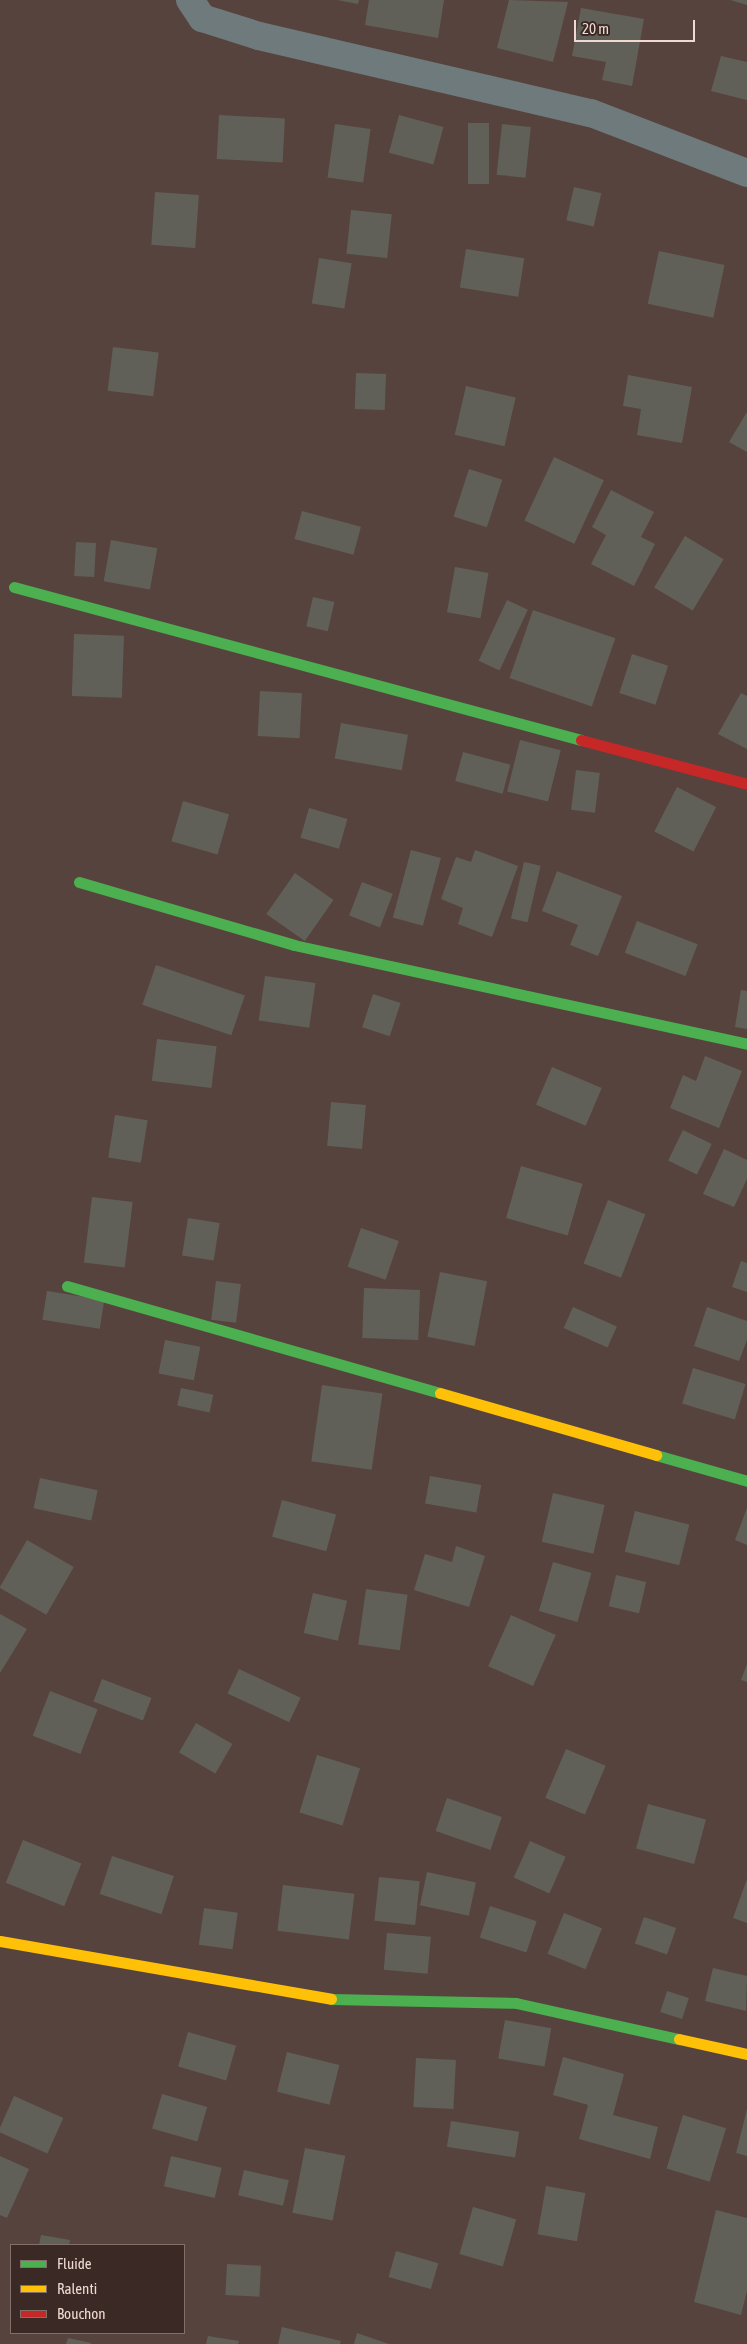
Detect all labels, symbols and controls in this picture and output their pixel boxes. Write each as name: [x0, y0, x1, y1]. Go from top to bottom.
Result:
scale bar: [577, 10, 698, 42]
text: 20 m: [582, 20, 609, 37]
legend: [10, 2244, 185, 2334]
text: Fluide: [57, 2255, 92, 2272]
text: Ralenti: [57, 2280, 97, 2297]
text: Bouchon: [57, 2305, 106, 2322]

